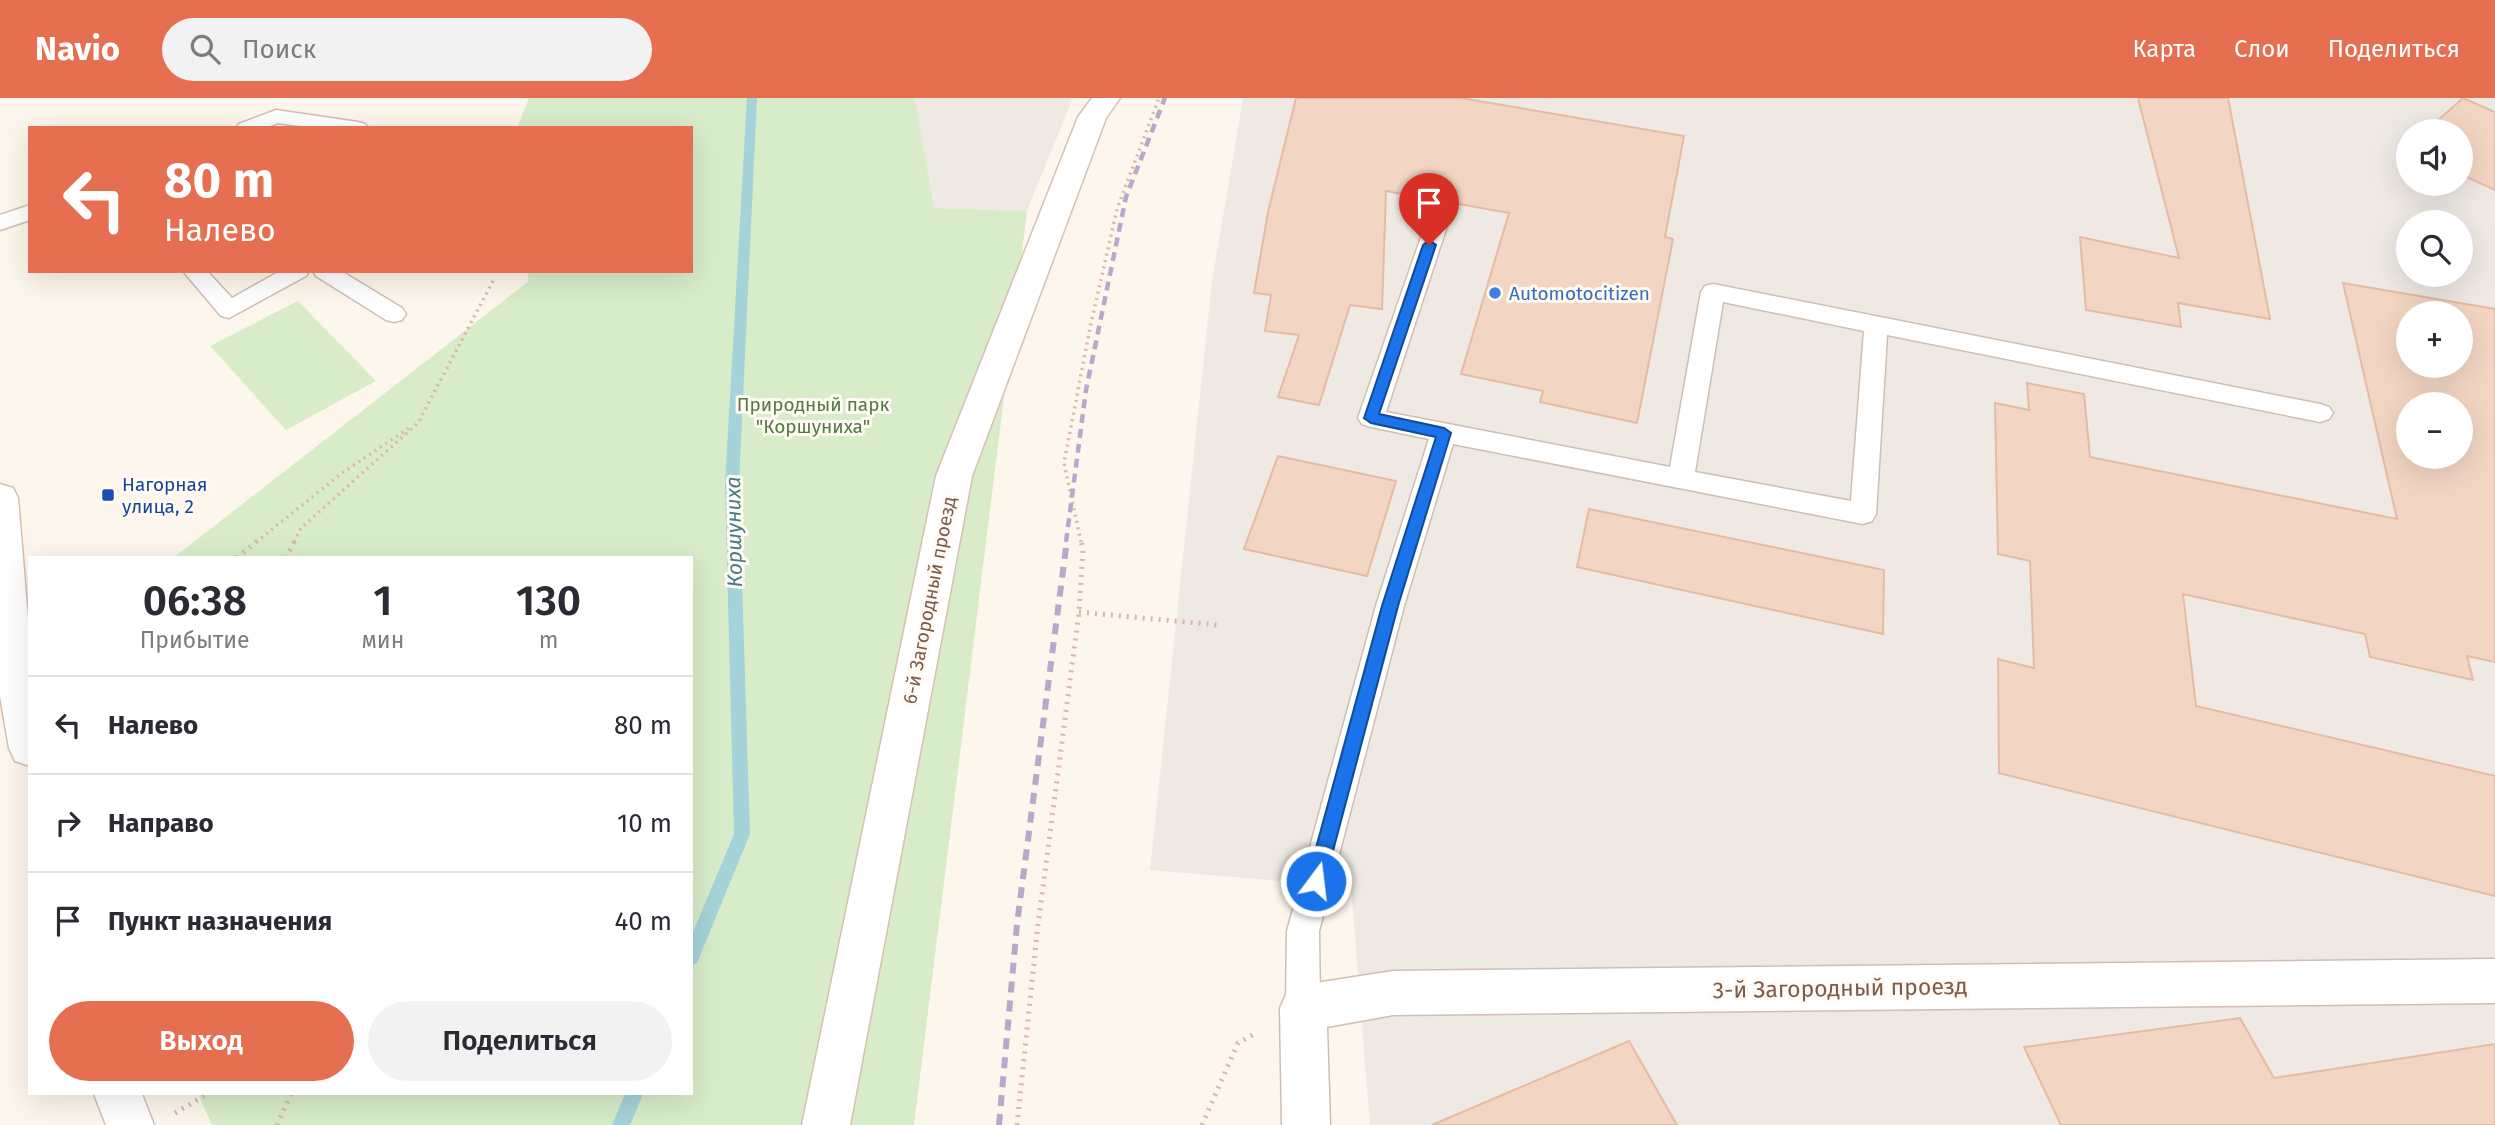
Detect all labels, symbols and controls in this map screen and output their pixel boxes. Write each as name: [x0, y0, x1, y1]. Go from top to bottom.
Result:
search box: [162, 18, 652, 81]
text: Navio: [35, 29, 120, 69]
icon: search: [186, 30, 224, 68]
text: Поиск: [242, 34, 316, 65]
text: Карта: [2132, 35, 2196, 63]
text: Слои: [2234, 35, 2290, 63]
text: Поделиться: [2328, 35, 2460, 63]
map controls: [2396, 119, 2473, 469]
button: sound: [2396, 119, 2473, 196]
text: 80 m: [164, 151, 274, 210]
icon: left: [49, 154, 140, 245]
pin: [1399, 173, 1459, 245]
icon: arrive: [1410, 184, 1448, 222]
button: search: [2396, 210, 2473, 287]
text: Налево: [164, 211, 276, 249]
place label: Automotocitizen: [1509, 282, 1650, 305]
marker: Automotocitizen: [1487, 285, 1503, 301]
button: +: [2396, 301, 2473, 378]
button: −: [2396, 392, 2473, 469]
park label: Природный парк "Коршуниха": [737, 393, 889, 438]
place label: Нагорная улица, 2: [122, 473, 207, 518]
water label: Коршуниха: [720, 476, 748, 588]
marker: Нагорная улица, 2: [100, 487, 116, 503]
street label: 6-й Загородный проезд: [898, 494, 961, 706]
text: 06:38: [143, 576, 247, 626]
text: 1: [373, 576, 392, 626]
text: 130: [516, 576, 581, 626]
text: Прибытие: [140, 626, 250, 654]
text: мин: [361, 626, 404, 654]
text: m: [539, 626, 558, 654]
icon: left: [49, 706, 87, 744]
text: Налево: [108, 710, 198, 741]
text: 80 m: [614, 710, 672, 741]
icon: right: [49, 804, 87, 842]
text: Направо: [108, 808, 214, 839]
text: 10 m: [617, 808, 672, 839]
position arrow: [1279, 844, 1353, 918]
icon: arrive: [49, 902, 87, 940]
text: Пункт назначения: [108, 906, 332, 937]
text: 40 m: [614, 906, 672, 937]
street label: 3-й Загородный проезд: [1712, 972, 1968, 1004]
button: Выход: [49, 1001, 354, 1081]
button: Поделиться: [368, 1001, 672, 1081]

